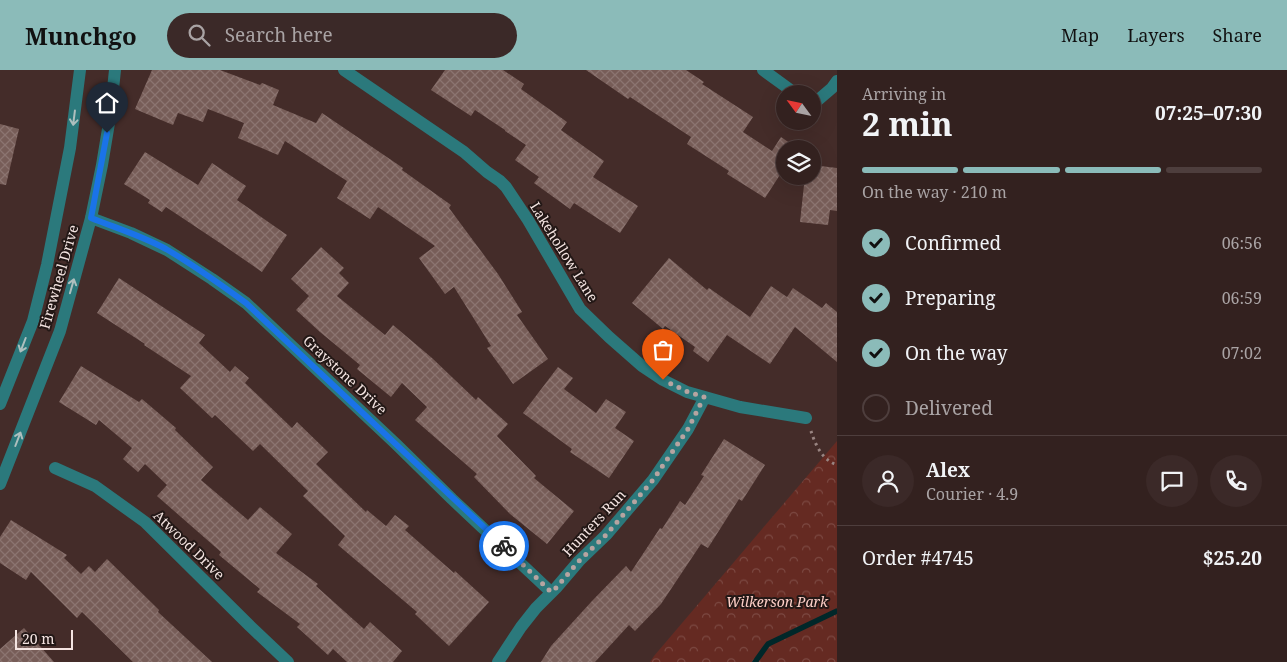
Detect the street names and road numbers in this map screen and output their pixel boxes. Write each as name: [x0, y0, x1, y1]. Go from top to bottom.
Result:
street label: Lakehollow Lane: [526, 198, 603, 305]
street label: Firewheel Drive: [35, 223, 82, 331]
street label: Graystone Drive: [299, 331, 391, 418]
street label: Hunters Run: [558, 485, 630, 560]
street label: Atwood Drive: [150, 506, 229, 583]

